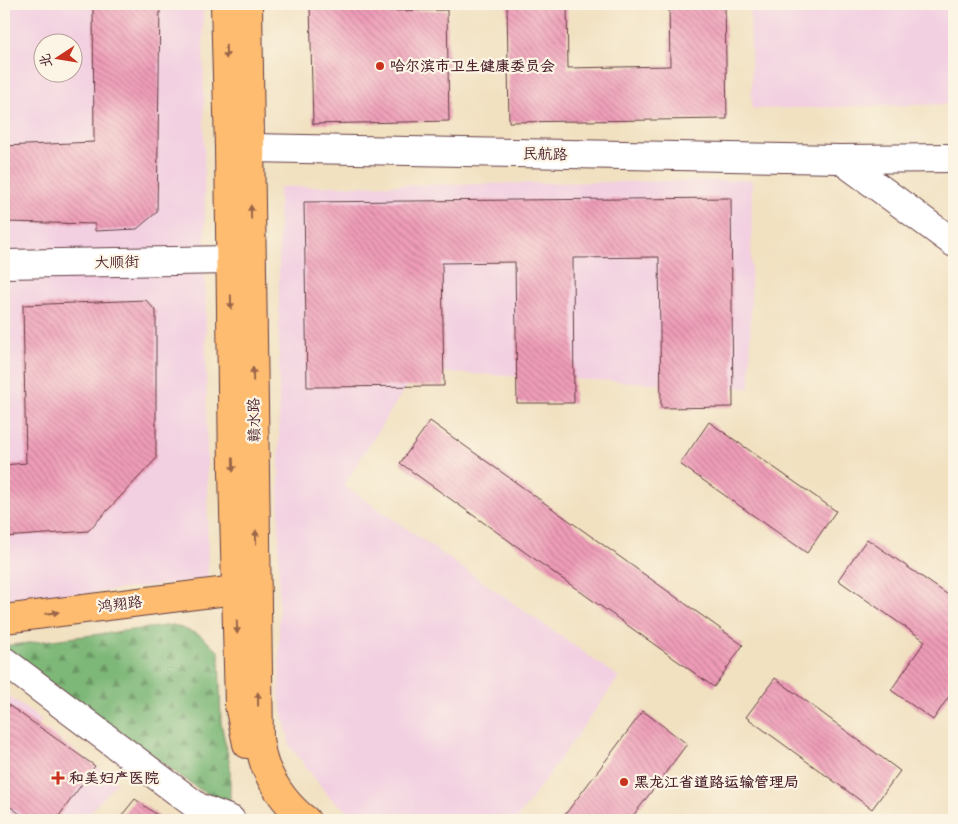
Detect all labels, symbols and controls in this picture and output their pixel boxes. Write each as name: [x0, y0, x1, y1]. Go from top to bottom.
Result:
north arrow: [32, 32, 82, 82]
one-way arrow: [222, 45, 230, 61]
text: 北: [36, 52, 56, 69]
place label: 哈尔滨市卫生健康委员会: [390, 57, 555, 75]
marker: 哈尔滨市卫生健康委员会: [374, 60, 386, 72]
street label: 民航路: [522, 145, 568, 163]
one-way arrow: [247, 204, 255, 220]
street label: 大顺街: [94, 253, 140, 271]
one-way arrow: [227, 295, 235, 311]
one-way arrow: [249, 366, 257, 382]
street label: 赣水路: [245, 397, 263, 443]
one-way arrow: [229, 457, 237, 473]
one-way arrow: [252, 529, 260, 545]
street label: 鸿翔路: [97, 592, 143, 616]
one-way arrow: [44, 609, 60, 617]
one-way arrow: [233, 620, 241, 636]
one-way arrow: [254, 691, 262, 707]
place label: 和美妇产医院: [69, 769, 159, 787]
marker: 和美妇产医院: [51, 771, 65, 785]
place label: 黑龙江省道路运输管理局: [634, 773, 799, 791]
marker: 黑龙江省道路运输管理局: [618, 776, 630, 788]

